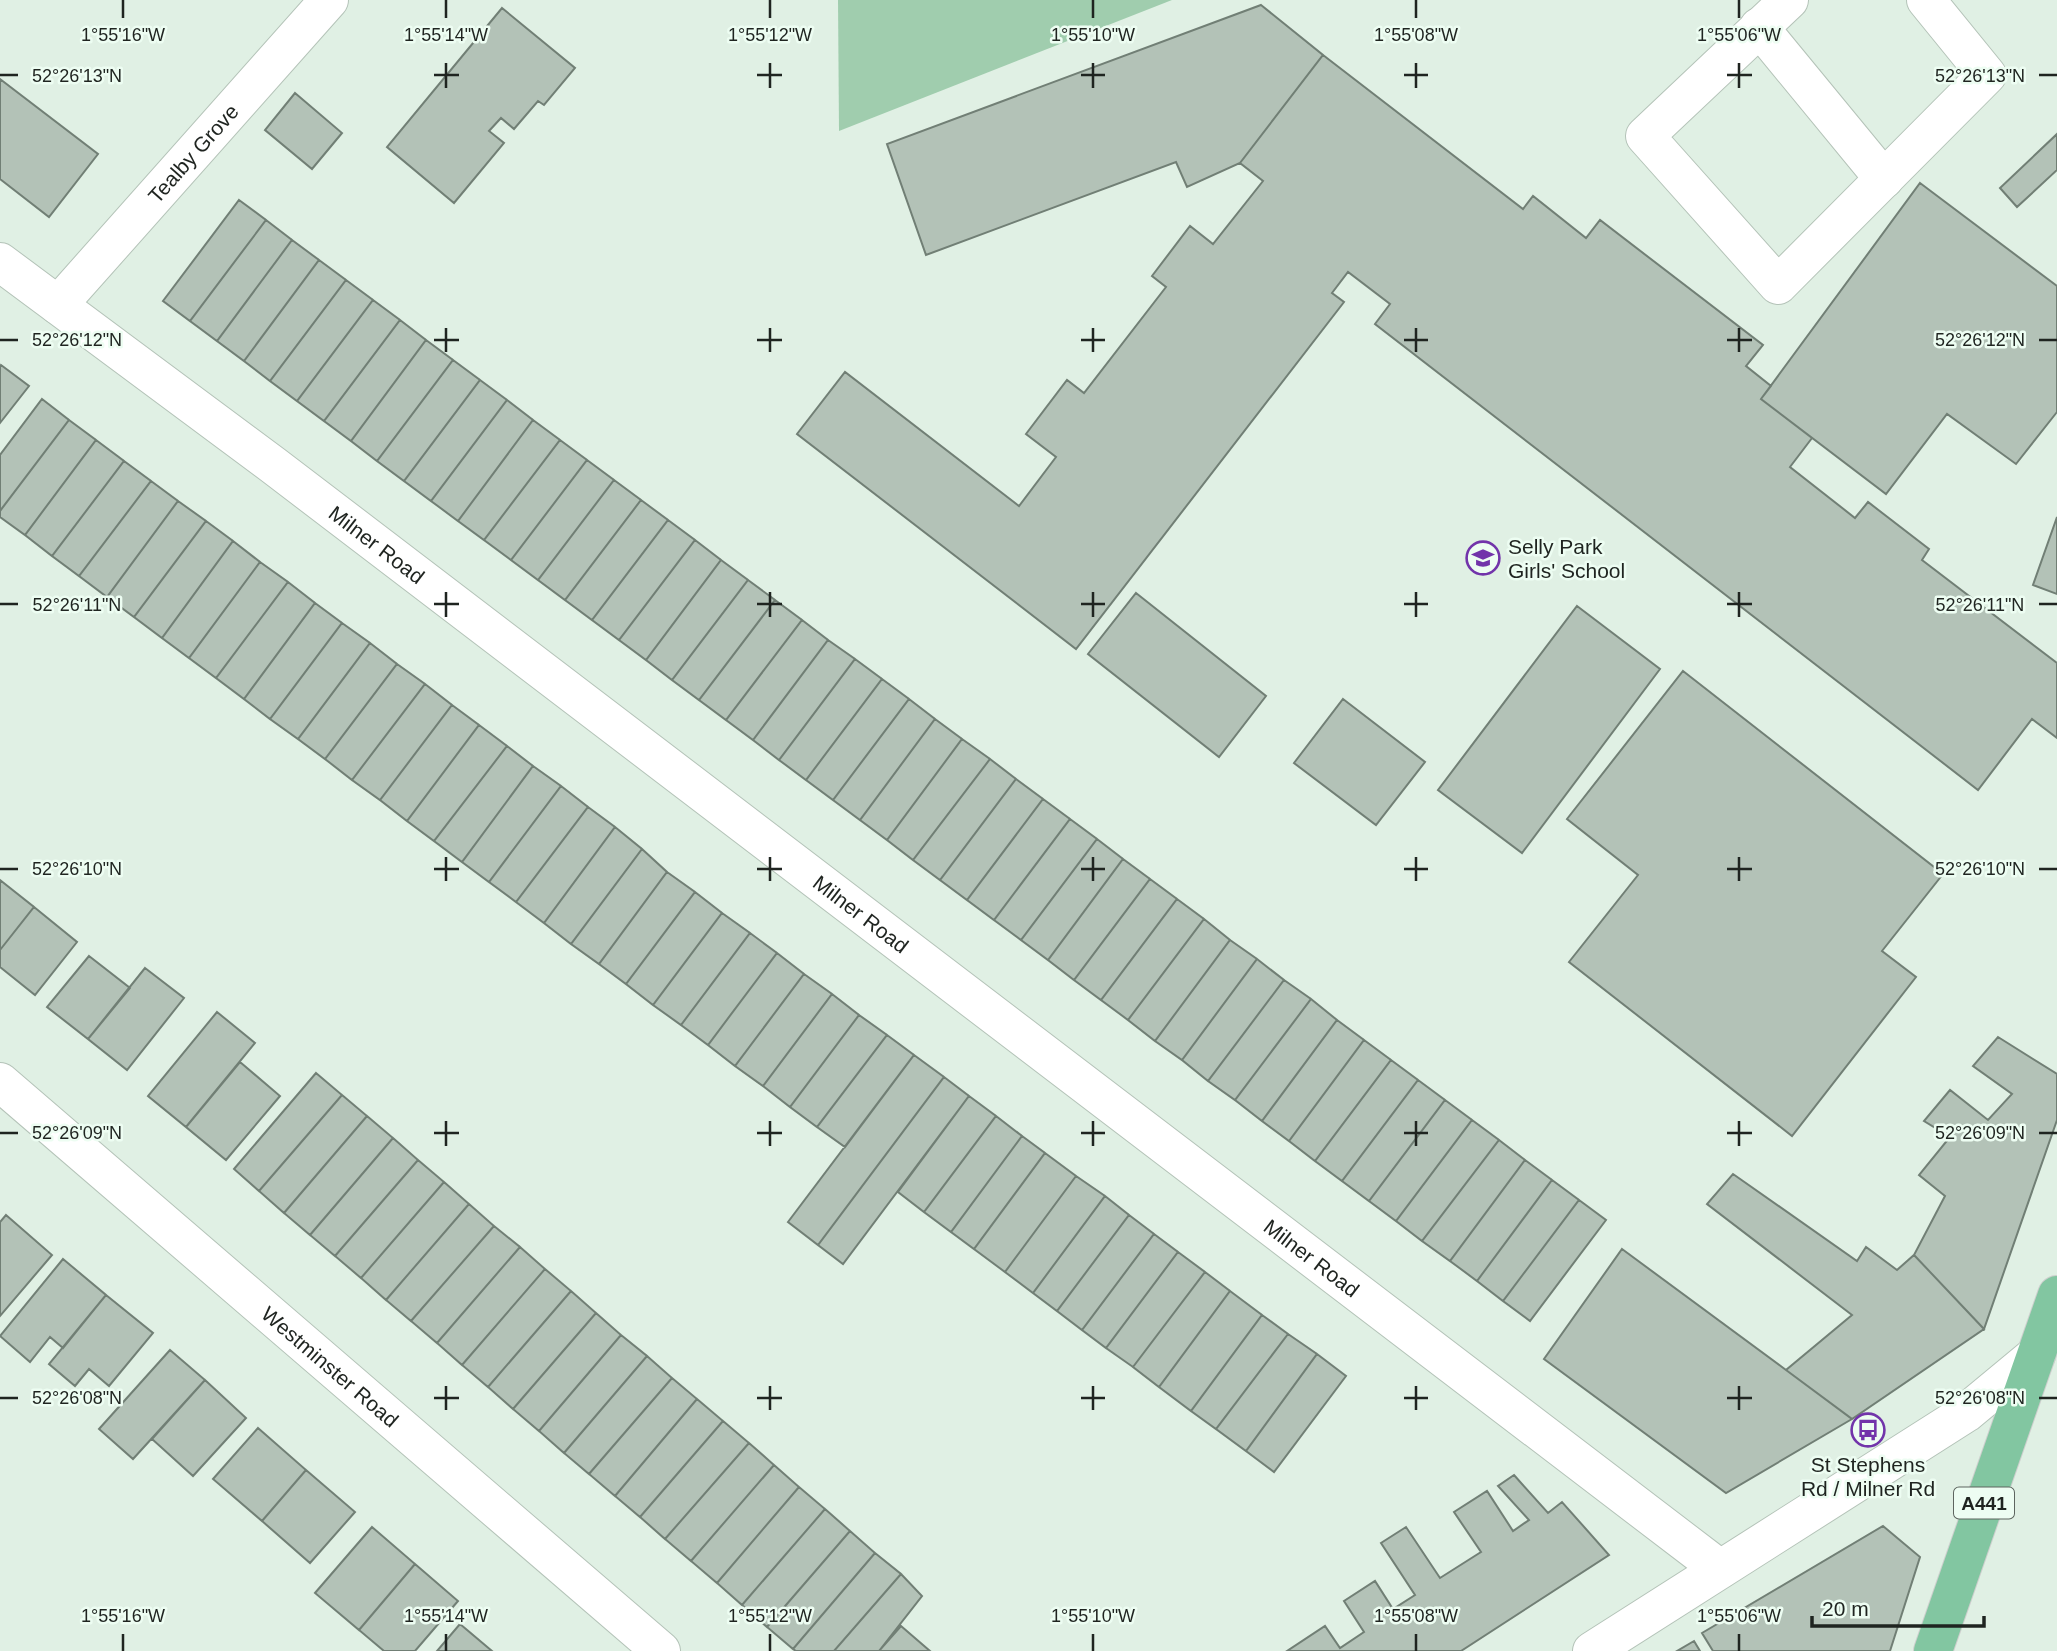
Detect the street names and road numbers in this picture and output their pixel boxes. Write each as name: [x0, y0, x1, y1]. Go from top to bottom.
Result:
street label: Tealby Grove: [143, 99, 243, 207]
street label: Milner Road: [325, 501, 429, 588]
street label: Milner Road: [809, 870, 913, 957]
street label: Milner Road: [1260, 1214, 1364, 1301]
street label: Westminster Road: [258, 1301, 403, 1431]
road number: A441: [1954, 1488, 2014, 1518]

